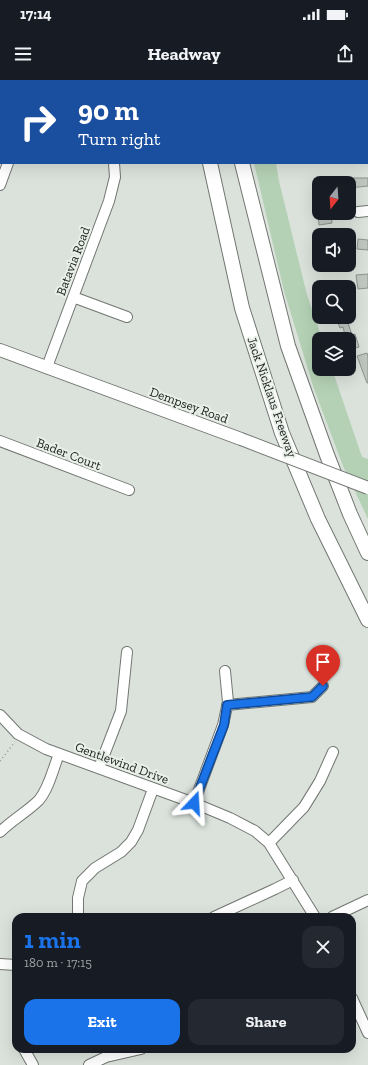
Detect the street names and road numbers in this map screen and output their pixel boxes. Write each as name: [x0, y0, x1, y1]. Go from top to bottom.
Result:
street label: Batavia Road: [53, 225, 93, 297]
street label: Jack Nicklaus Freeway: [244, 335, 300, 460]
street label: Dempsey Road: [148, 384, 230, 426]
street label: Bader Court: [34, 435, 104, 473]
street label: Gentlewind Drive: [73, 739, 171, 787]

